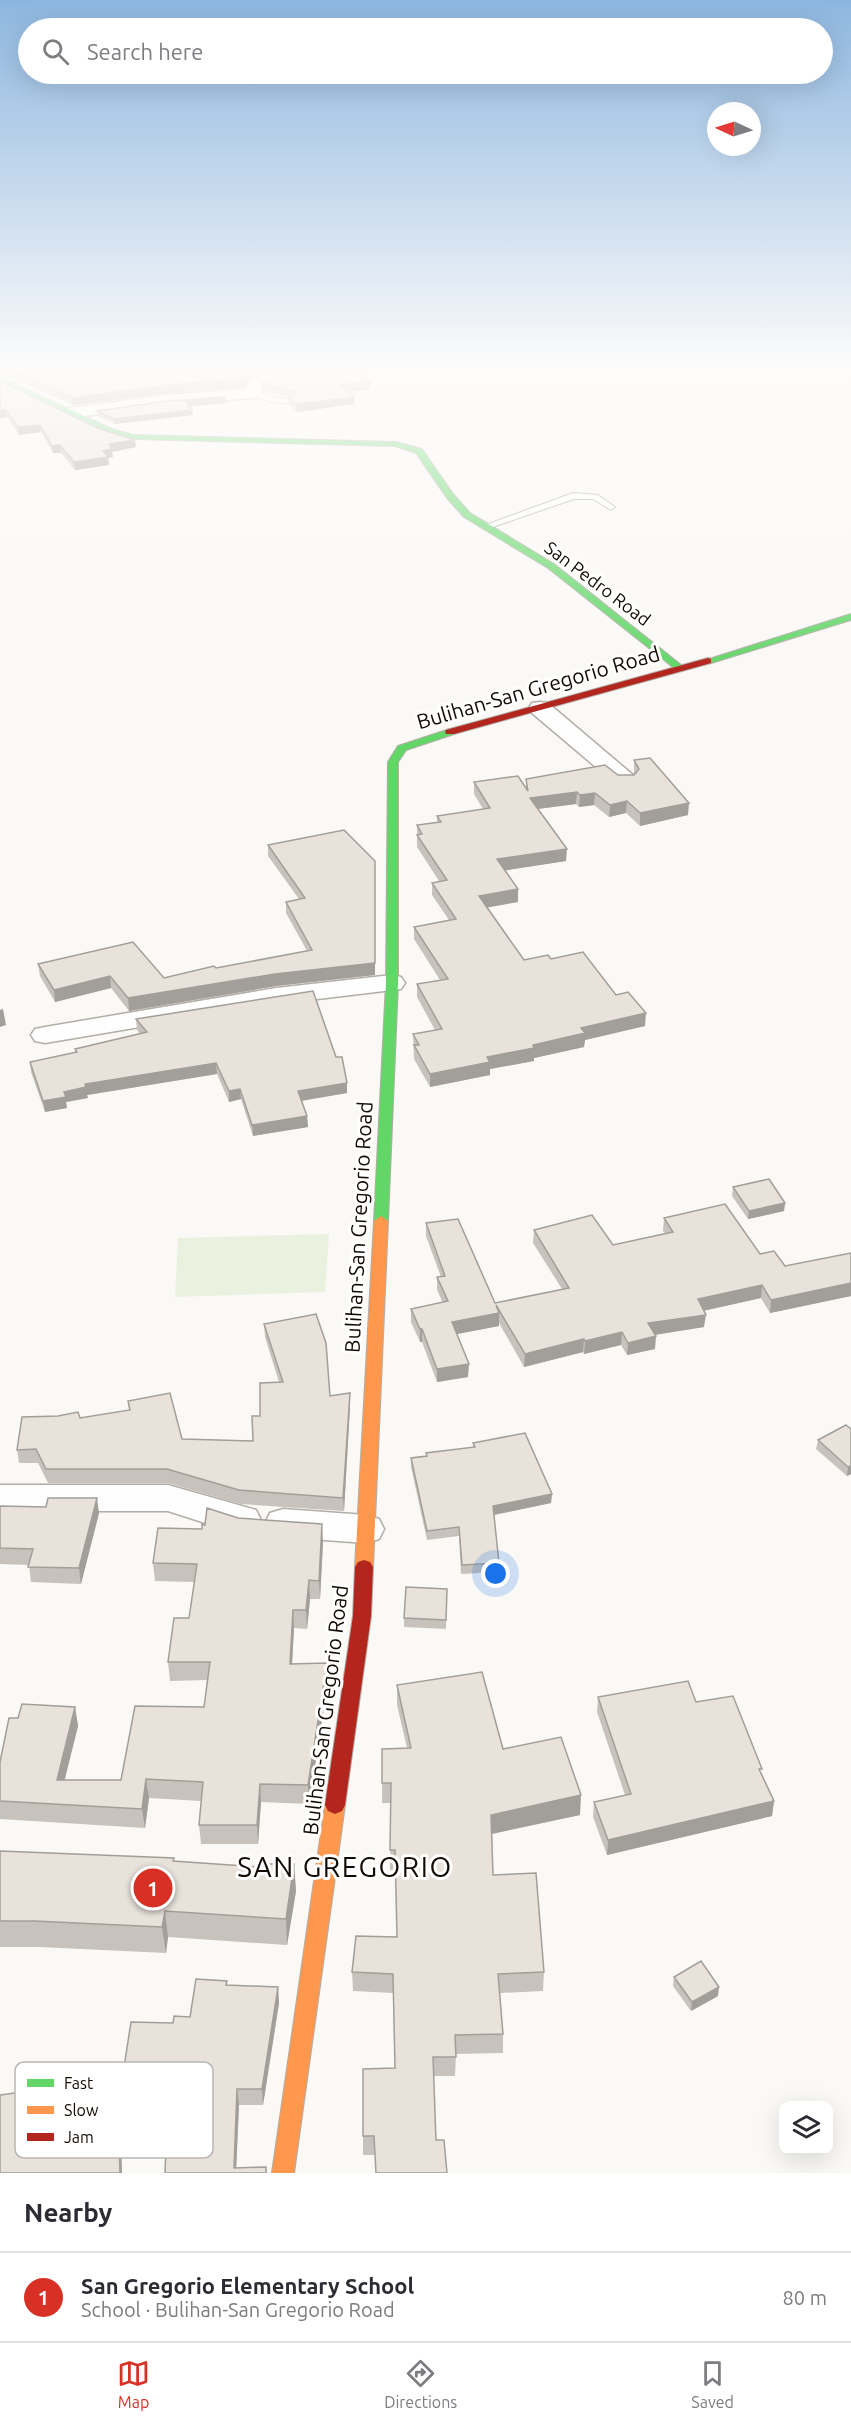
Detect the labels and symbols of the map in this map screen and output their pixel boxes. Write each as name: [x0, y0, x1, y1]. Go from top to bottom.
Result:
north arrow: [707, 102, 761, 156]
street label: San Pedro Road: [541, 537, 655, 629]
street label: Bulihan-San Gregorio Road: [414, 641, 662, 733]
street label: Bulihan-San Gregorio Road: [339, 1101, 377, 1353]
your location: [481, 1559, 510, 1588]
street label: Bulihan-San Gregorio Road: [298, 1584, 352, 1836]
district label: SAN GREGORIO: [237, 1851, 453, 1882]
pin: 1: [134, 1866, 172, 1910]
legend: [15, 2062, 213, 2158]
text: Fast: [64, 2074, 94, 2092]
text: Slow: [64, 2101, 99, 2119]
text: Jam: [64, 2128, 94, 2146]

